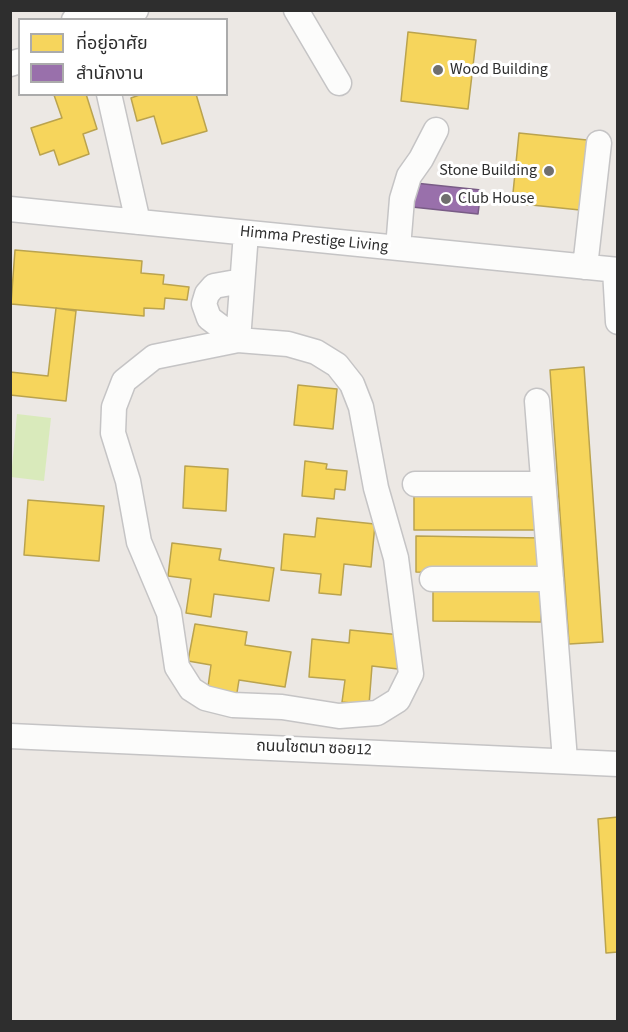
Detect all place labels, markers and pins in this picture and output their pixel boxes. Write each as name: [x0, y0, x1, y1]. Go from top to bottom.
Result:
place label: Wood Building: [450, 60, 548, 80]
marker: Wood Building: [431, 63, 445, 77]
place label: Stone Building: [439, 161, 537, 181]
marker: Stone Building: [542, 164, 556, 178]
place label: Club House: [458, 189, 534, 209]
marker: Club House: [439, 192, 453, 206]

